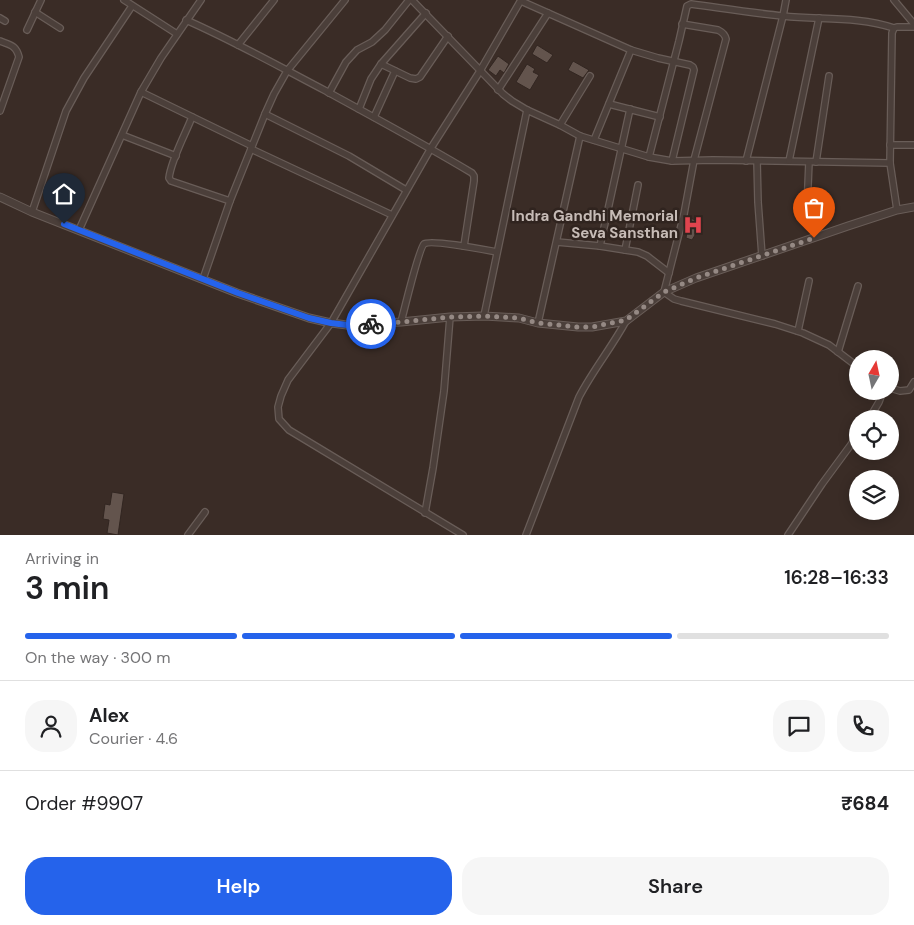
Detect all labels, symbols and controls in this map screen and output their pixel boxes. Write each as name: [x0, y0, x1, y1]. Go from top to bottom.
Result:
pin: [43, 173, 85, 224]
icon: home: [50, 180, 78, 208]
pin: [793, 187, 835, 238]
icon: bag: [800, 194, 828, 222]
place label: Indra Gandhi Memorial Seva Sansthan: [511, 206, 678, 243]
hospital icon: Indra Gandhi Memorial Seva Sansthan: [682, 214, 704, 236]
courier: [346, 299, 396, 349]
icon: bike: [357, 310, 385, 338]
north arrow: [849, 350, 899, 400]
map controls: [849, 350, 899, 520]
button: locate: [849, 410, 899, 460]
button: layers: [849, 470, 899, 520]
text: Arriving in: [25, 548, 99, 569]
text: 16:28–16:33: [784, 565, 889, 590]
text: 3 min: [25, 567, 109, 609]
text: On the way · 300 m: [25, 647, 170, 668]
button: person: [25, 700, 77, 752]
button: chat: [773, 700, 825, 752]
button: phone: [837, 700, 889, 752]
text: Alex: [89, 703, 129, 728]
text: Courier · 4.6: [89, 728, 178, 749]
text: Order #9907: [25, 791, 143, 816]
text: ₹684: [841, 791, 889, 816]
button: Help: [25, 857, 452, 915]
button: Share: [462, 857, 889, 915]

